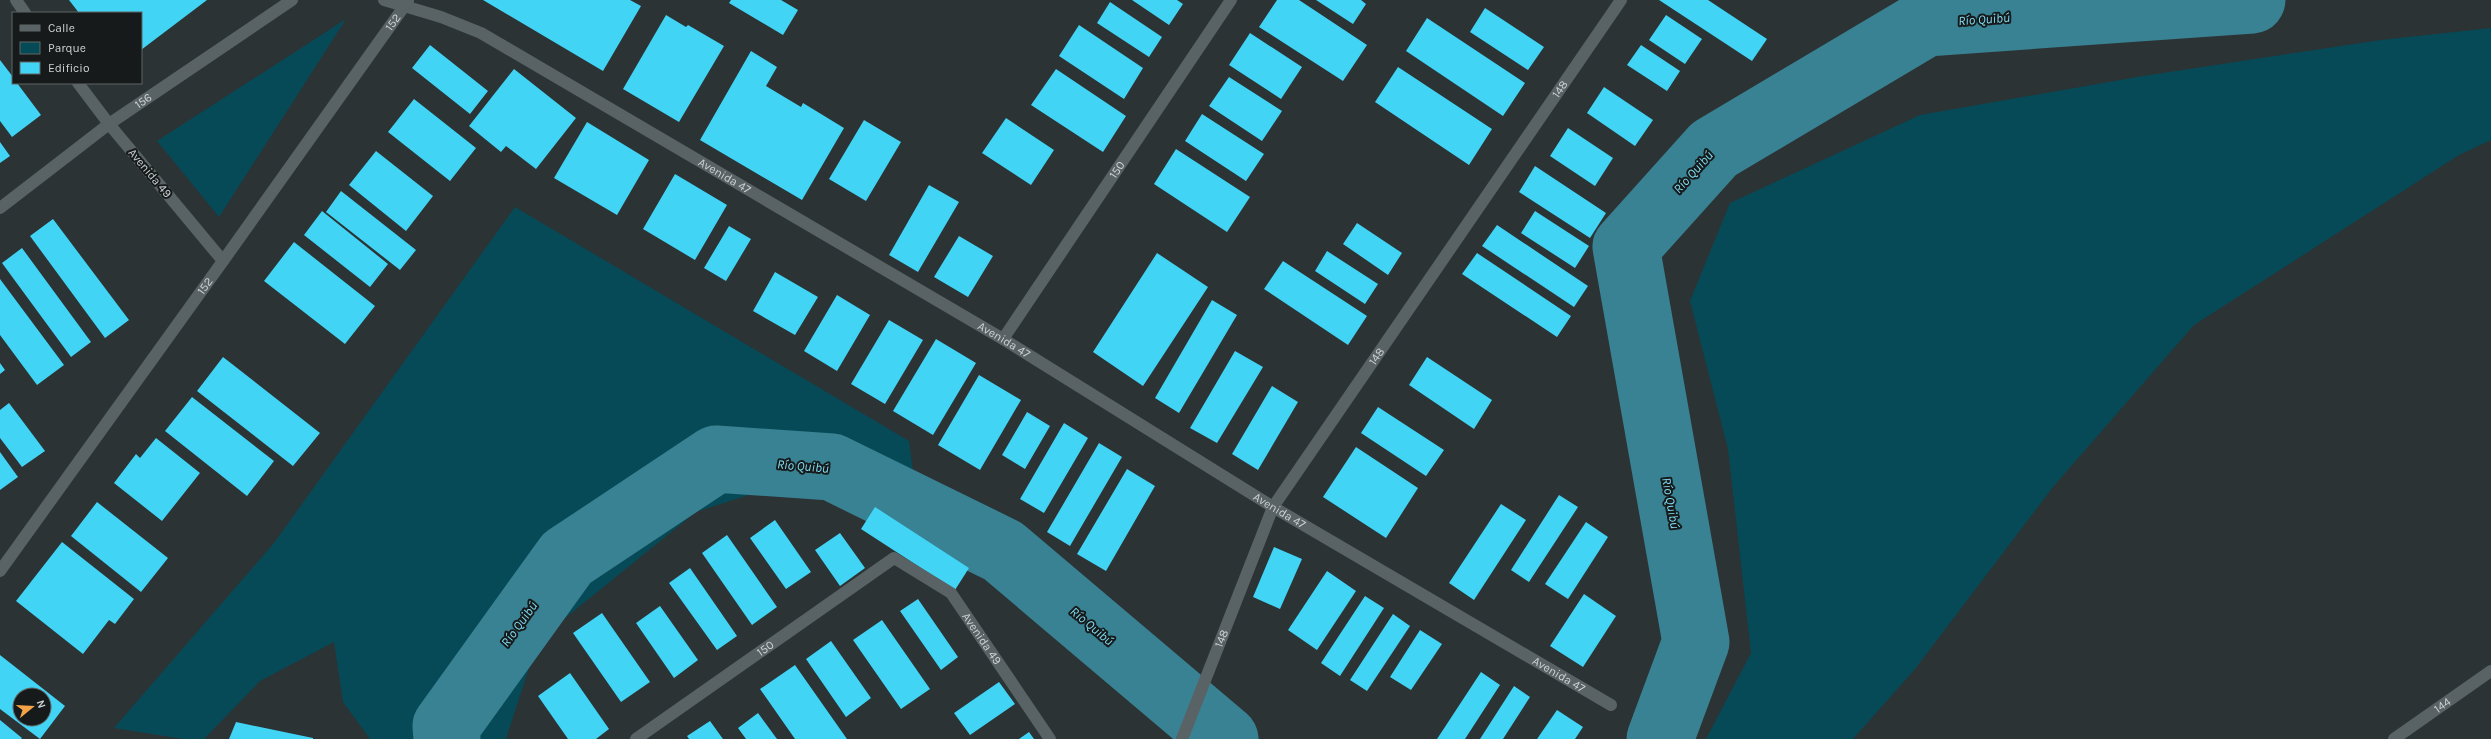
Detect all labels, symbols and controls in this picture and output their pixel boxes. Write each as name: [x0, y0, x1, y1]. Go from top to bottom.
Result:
water label: Río Quibú: [1958, 10, 2010, 28]
street label: 152: [382, 11, 404, 34]
legend: [12, 12, 142, 84]
text: Calle: [48, 21, 75, 35]
text: Parque: [48, 41, 86, 55]
text: Edificio: [48, 61, 89, 75]
street label: 148: [1549, 78, 1571, 101]
street label: 156: [132, 90, 155, 112]
street label: Avenida 49: [125, 146, 175, 200]
water label: Río Quibú: [1670, 148, 1716, 196]
street label: Avenida 47: [696, 155, 754, 197]
street label: 150: [1106, 158, 1128, 181]
street label: 152: [194, 275, 216, 297]
street label: Avenida 47: [975, 319, 1033, 361]
street label: 148: [1366, 345, 1387, 368]
water label: Río Quibú: [776, 456, 830, 476]
water label: Río Quibú: [1659, 476, 1683, 530]
street label: Avenida 47: [1251, 489, 1308, 532]
water label: Río Quibú: [498, 599, 540, 649]
water label: Río Quibú: [1067, 604, 1117, 648]
street label: Avenida 49: [959, 610, 1004, 667]
street label: 148: [1212, 628, 1231, 649]
street label: 150: [754, 637, 777, 659]
street label: Avenida 47: [1530, 654, 1588, 696]
north arrow: [12, 687, 52, 727]
street label: 144: [2431, 694, 2454, 716]
text: N: [34, 698, 48, 710]

